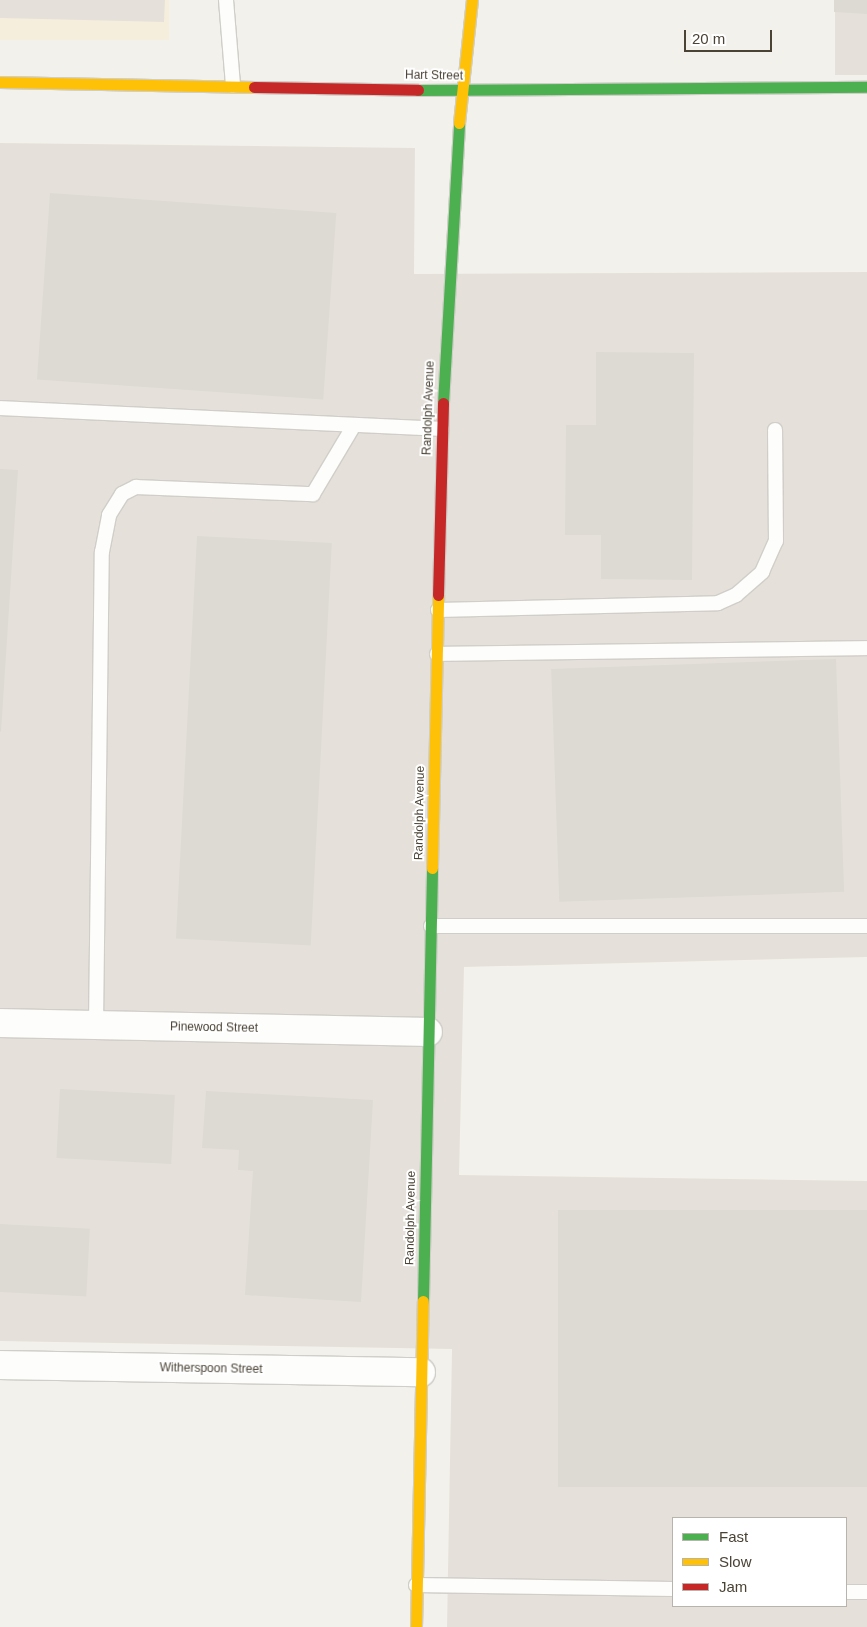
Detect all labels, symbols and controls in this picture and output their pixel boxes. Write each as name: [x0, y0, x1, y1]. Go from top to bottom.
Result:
scale bar: [687, 20, 774, 52]
text: 20 m: [692, 30, 725, 47]
street label: Hart Street: [405, 68, 463, 84]
street label: Randolph Avenue: [420, 360, 438, 456]
street label: Randolph Avenue: [412, 765, 428, 861]
street label: Pinewood Street: [170, 1020, 258, 1036]
street label: Randolph Avenue: [403, 1170, 419, 1266]
street label: Witherspoon Street: [160, 1361, 262, 1377]
legend: [672, 1517, 847, 1607]
text: Fast: [719, 1528, 748, 1545]
text: Slow: [719, 1553, 752, 1570]
text: Jam: [719, 1578, 747, 1595]

